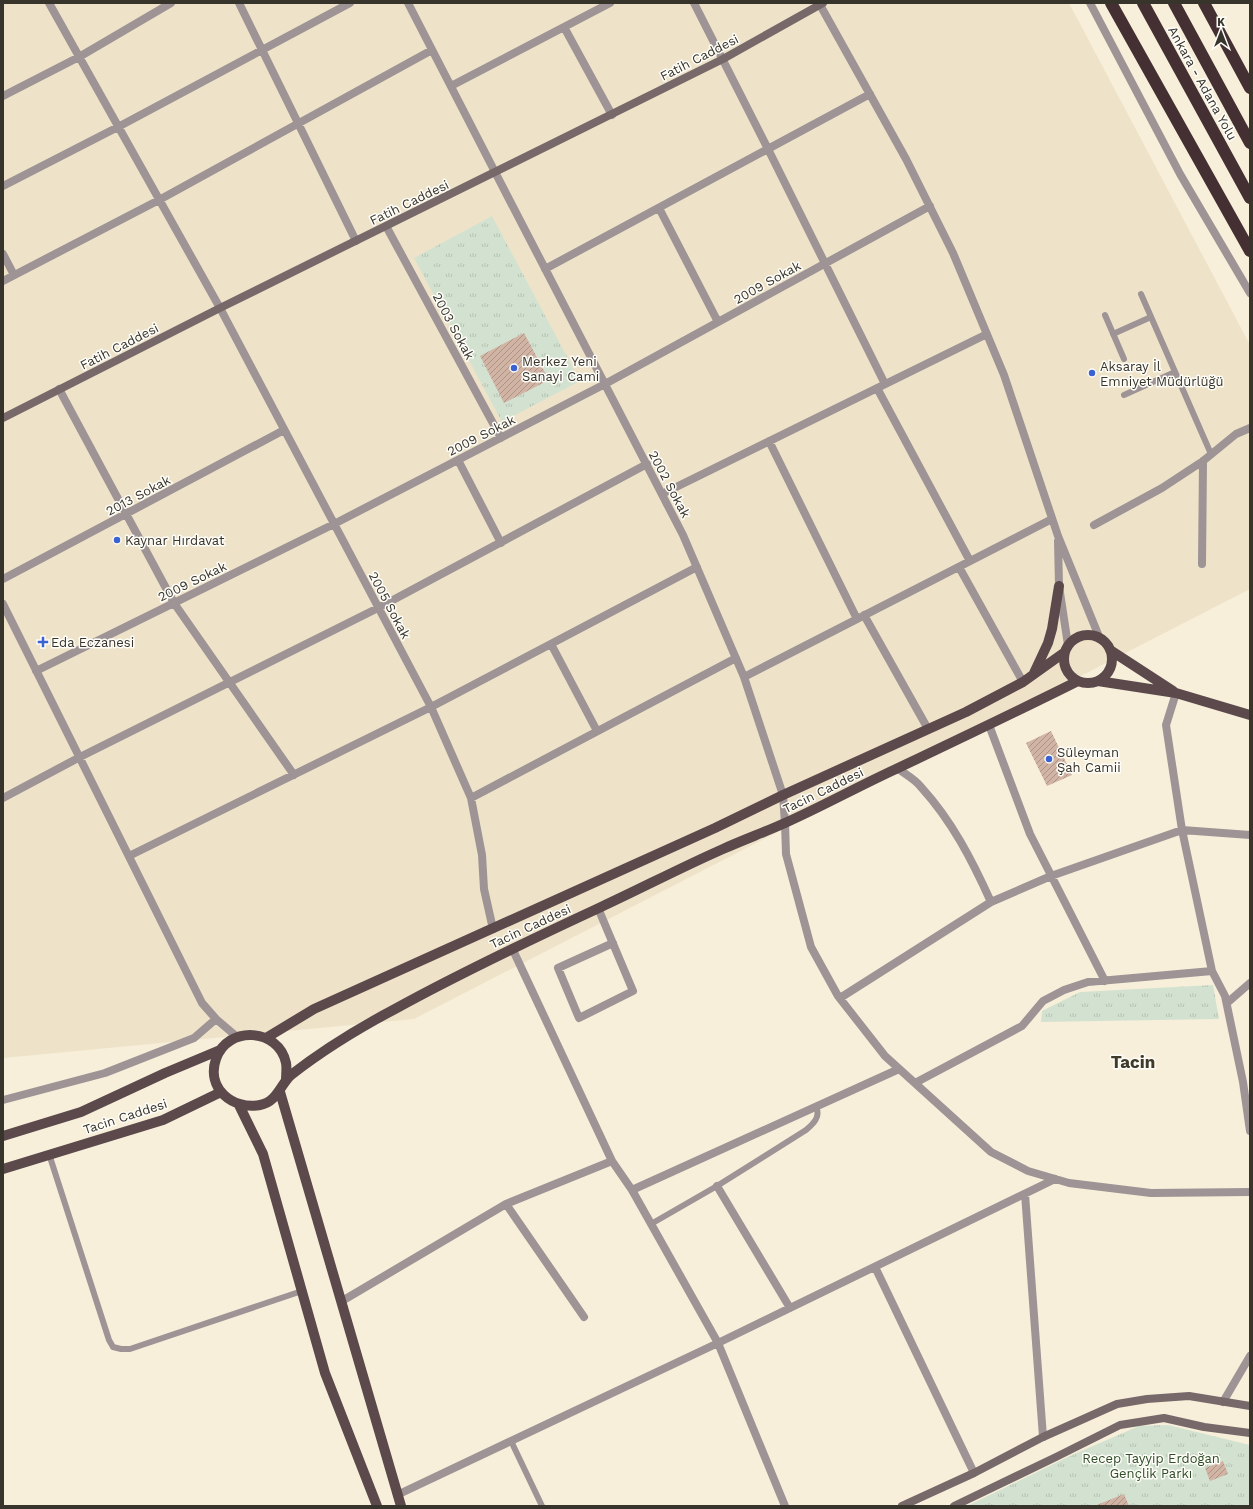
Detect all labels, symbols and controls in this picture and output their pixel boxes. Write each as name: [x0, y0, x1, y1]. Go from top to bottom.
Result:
north arrow: [1201, 12, 1241, 52]
text: K: [1217, 16, 1225, 29]
street label: Ankara - Adana Yolu: [1165, 24, 1240, 143]
street label: Fatih Caddesi: [657, 31, 741, 84]
street label: Fatih Caddesi: [367, 177, 451, 228]
street label: 2009 Sokak: [731, 258, 804, 307]
street label: 2003 Sokak: [430, 290, 478, 363]
street label: Fatih Caddesi: [77, 320, 161, 373]
place label: Merkez Yeni Sanayi Cami: [522, 354, 599, 384]
place label: Aksaray İl Emniyet Müdürlüğü: [1100, 359, 1224, 389]
marker: Merkez Yeni Sanayi Cami: [509, 363, 519, 373]
marker: Aksaray İl Emniyet Müdürlüğü: [1087, 368, 1097, 378]
street label: 2009 Sokak: [445, 412, 518, 459]
street label: 2002 Sokak: [646, 448, 694, 521]
street label: 2013 Sokak: [103, 472, 174, 519]
place label: Kaynar Hırdavat: [125, 533, 225, 548]
marker: Kaynar Hırdavat: [112, 535, 122, 545]
street label: 2009 Sokak: [156, 558, 229, 604]
street label: 2005 Sokak: [366, 569, 414, 642]
place label: Eda Eczanesi: [51, 635, 134, 650]
marker: Eda Eczanesi: [38, 637, 48, 647]
place label: Süleyman Şah Camii: [1057, 745, 1121, 775]
marker: Süleyman Şah Camii: [1044, 754, 1054, 764]
street label: Tacin Caddesi: [781, 765, 866, 816]
street label: Tacin Caddesi: [487, 901, 573, 952]
district label: Tacin: [1111, 1052, 1155, 1072]
street label: Tacin Caddesi: [81, 1096, 169, 1137]
park label: Recep Tayyip Erdoğan Gençlik Parkı: [1082, 1451, 1220, 1481]

